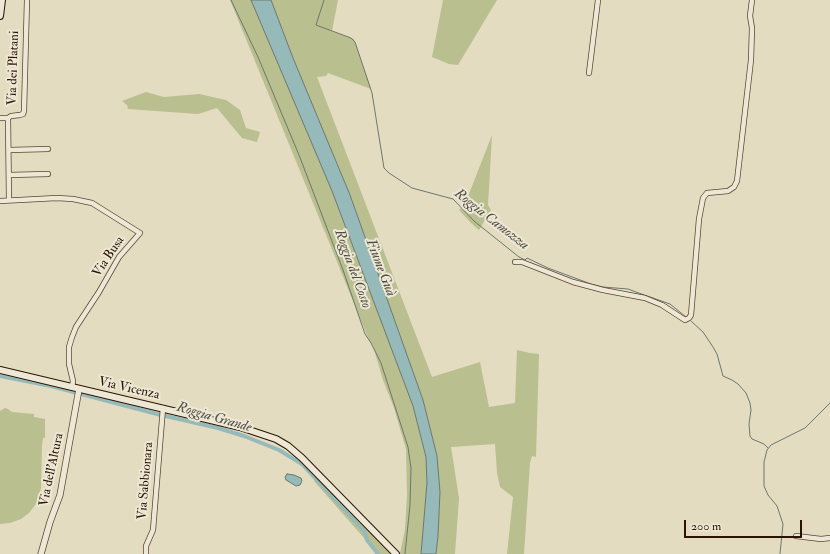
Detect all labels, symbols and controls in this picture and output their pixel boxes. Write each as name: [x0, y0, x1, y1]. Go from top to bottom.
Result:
street label: Via dei Platani: [5, 30, 23, 106]
water label: Roggia Camozza: [450, 186, 532, 254]
water label: Roggia del Costo: [330, 227, 374, 311]
street label: Via Busa: [90, 234, 128, 280]
water label: Fiume Guà: [361, 237, 399, 299]
street label: Via Vicenza: [97, 374, 161, 404]
water label: Roggia Grande: [175, 399, 253, 437]
street label: Via dell'Altura: [37, 432, 67, 508]
street label: Via Sabbionara: [135, 442, 157, 520]
scale bar: [686, 512, 804, 538]
text: 200 m: [691, 519, 721, 534]

